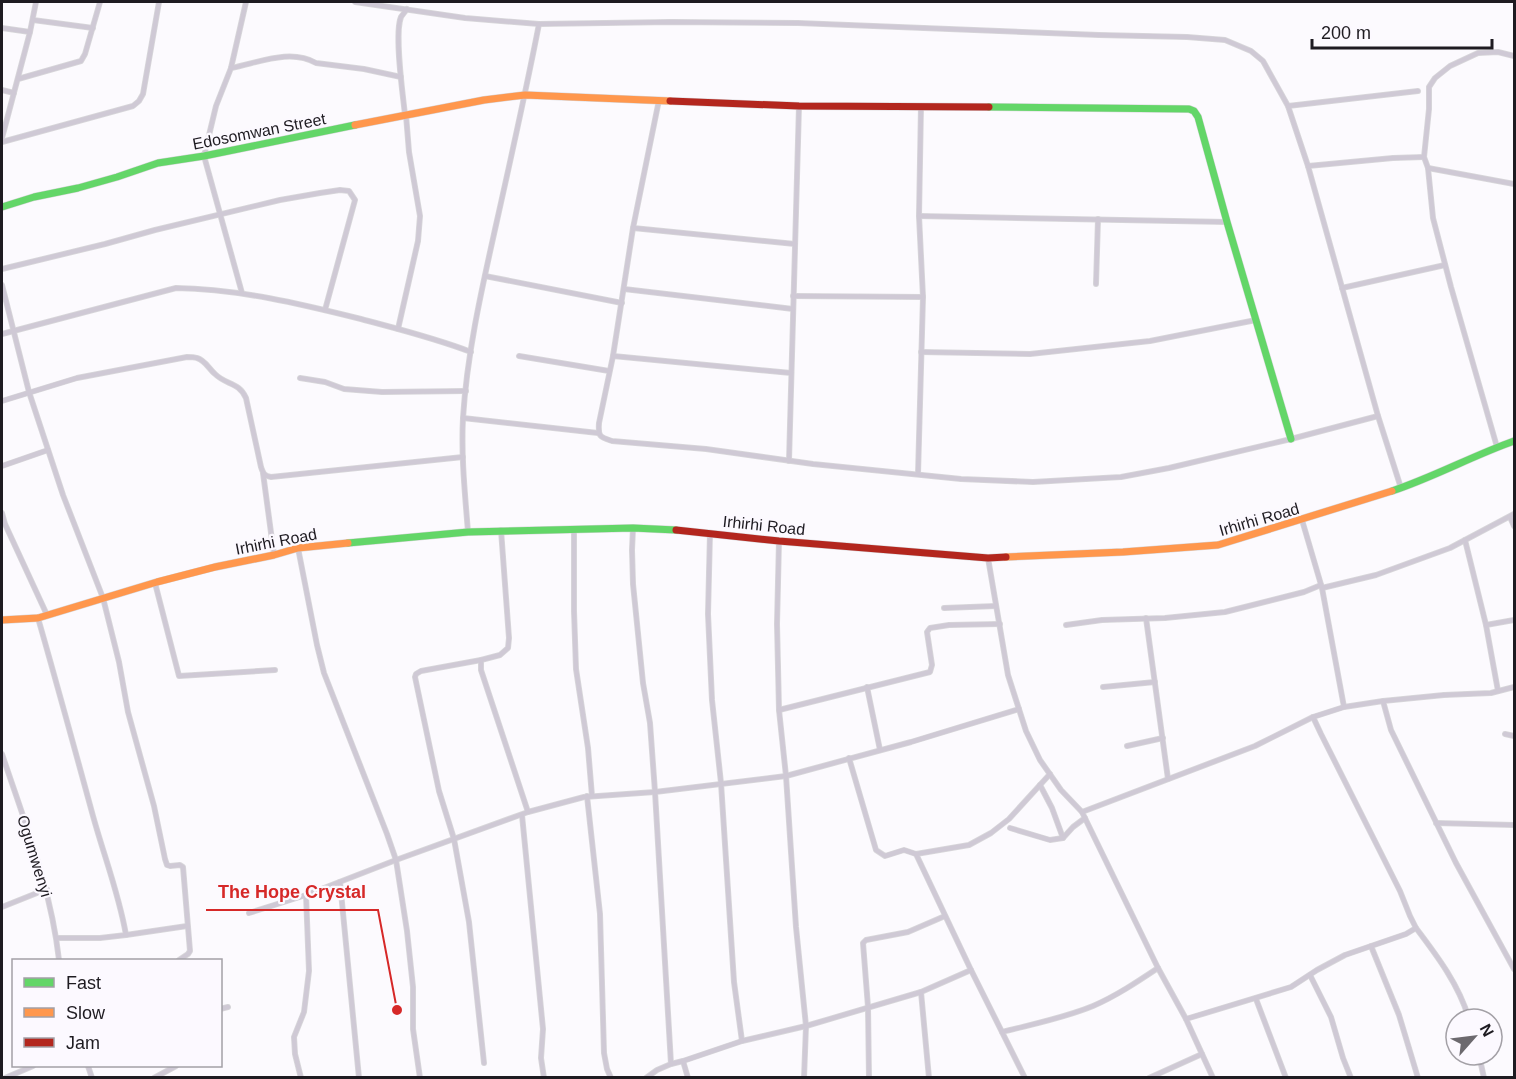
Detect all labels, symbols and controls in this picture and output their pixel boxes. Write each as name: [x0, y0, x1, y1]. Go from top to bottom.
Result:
scale bar: [1312, 12, 1492, 50]
text: 200 m: [1321, 23, 1371, 43]
street label: Edosomwan Street: [191, 110, 328, 153]
street label: Irhirhi Road: [1217, 500, 1301, 539]
street label: Irhirhi Road: [722, 513, 806, 538]
street label: Irhirhi Road: [234, 525, 318, 558]
street label: Ogumwenyi: [14, 813, 55, 899]
callout: The Hope Crystal: [206, 874, 378, 910]
text: The Hope Crystal: [218, 882, 366, 902]
legend: [12, 959, 222, 1067]
text: Fast: [66, 973, 101, 993]
text: Slow: [66, 1003, 106, 1023]
north arrow: [1444, 1007, 1504, 1067]
text: N: [1477, 1021, 1497, 1039]
text: Jam: [66, 1033, 100, 1053]

